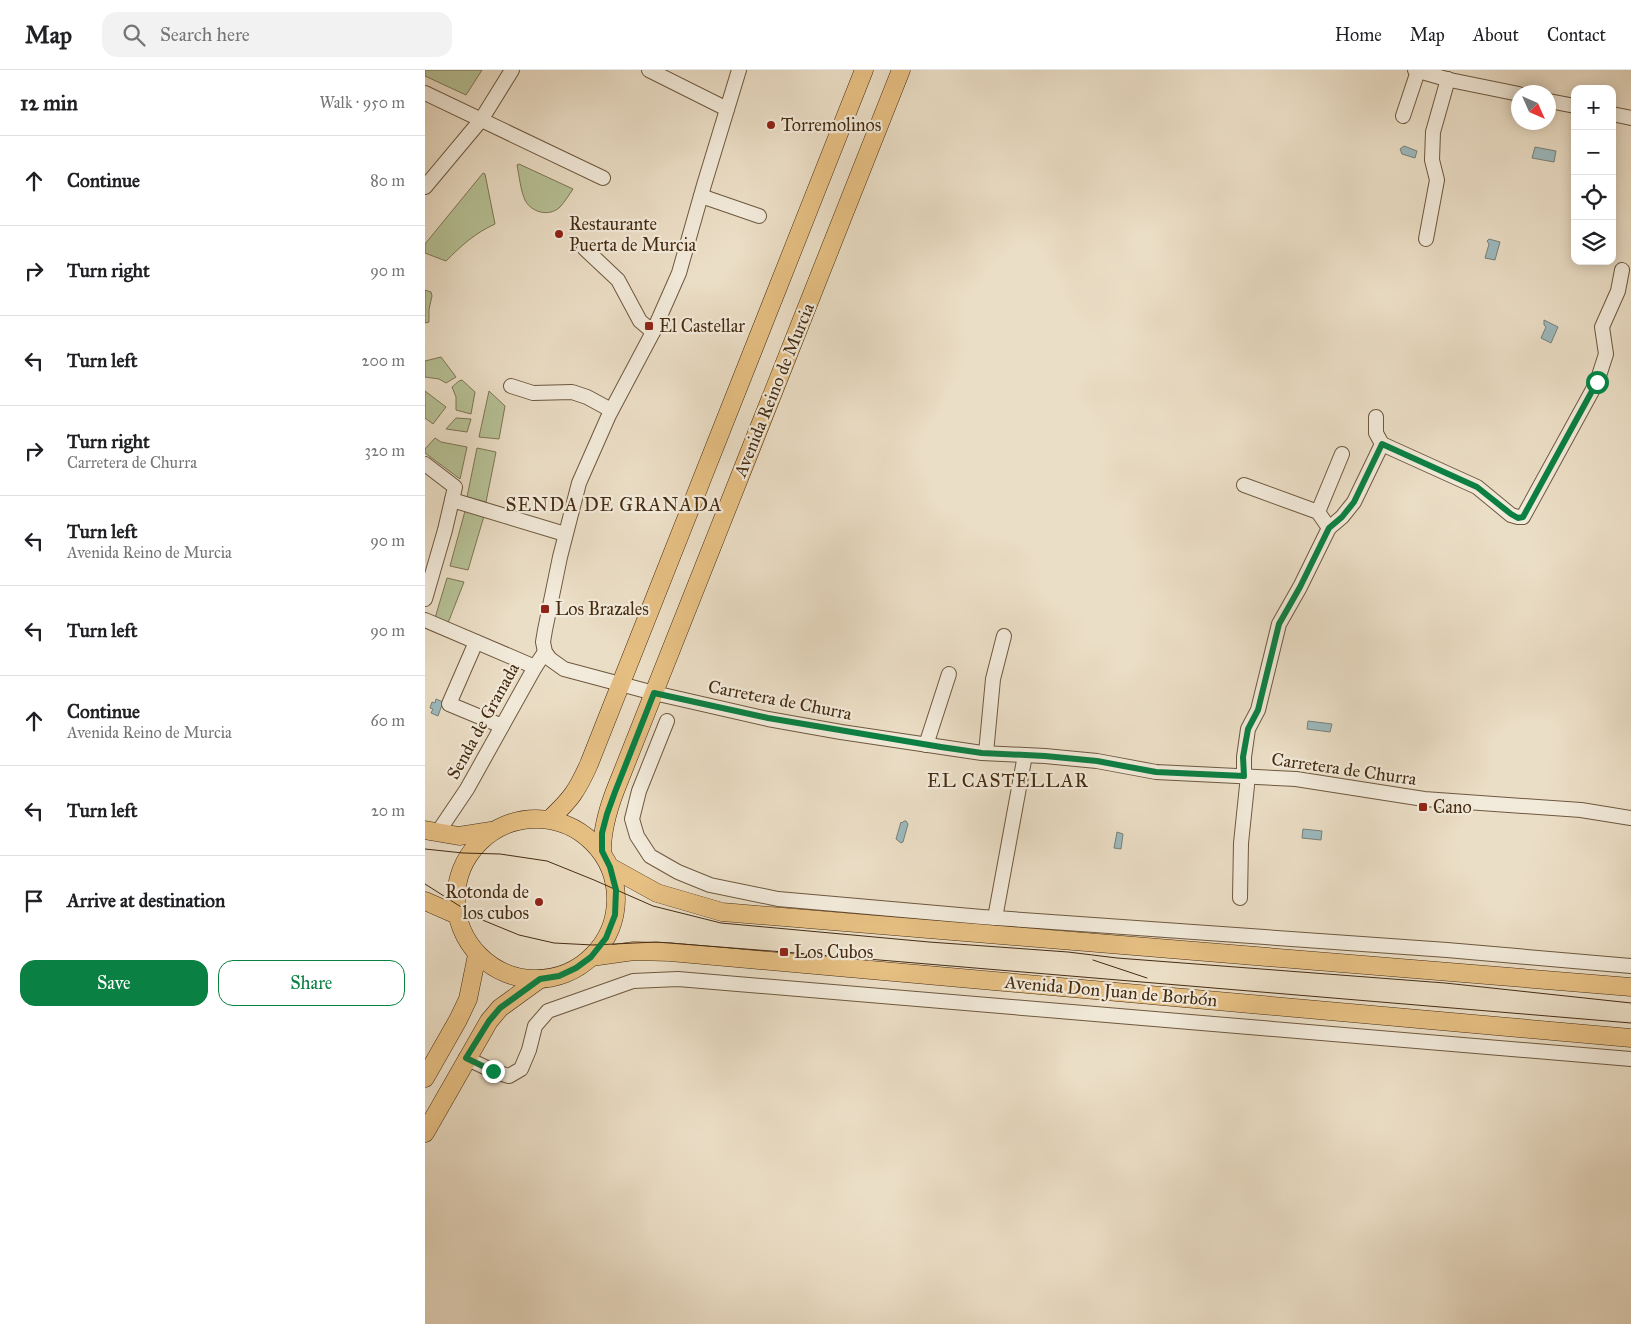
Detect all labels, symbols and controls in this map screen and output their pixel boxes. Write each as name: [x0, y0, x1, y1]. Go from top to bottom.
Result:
search box: [102, 12, 452, 57]
text: Map: [25, 20, 72, 50]
icon: search: [120, 21, 148, 49]
text: Search here: [160, 23, 250, 46]
text: Home: [1335, 24, 1382, 46]
text: Map: [1410, 24, 1445, 46]
text: About: [1473, 24, 1519, 46]
text: Contact: [1547, 24, 1606, 46]
north arrow: [1511, 85, 1556, 130]
map controls: [1571, 85, 1616, 265]
button: +: [1571, 85, 1616, 130]
text: 12 min: [20, 90, 78, 116]
text: Walk · 950 m: [319, 93, 405, 112]
place label: Torremolinos: [781, 114, 881, 136]
marker: Torremolinos: [765, 119, 777, 131]
button: −: [1571, 130, 1616, 175]
icon: ahead: [20, 167, 48, 195]
text: Continue: [67, 169, 140, 192]
text: 80 m: [370, 171, 405, 190]
button: locate: [1571, 175, 1616, 220]
place label: Restaurante Puerta de Murcia: [569, 213, 697, 256]
button: layers: [1571, 220, 1616, 265]
marker: Restaurante Puerta de Murcia: [553, 228, 565, 240]
icon: right: [20, 257, 48, 285]
text: Turn right: [67, 259, 150, 282]
text: 90 m: [370, 261, 405, 280]
street label: Avenida Reino de Murcia: [729, 300, 819, 481]
place label: El Castellar: [659, 315, 745, 337]
marker: El Castellar: [643, 320, 655, 332]
icon: left: [20, 347, 48, 375]
text: Turn left: [67, 349, 137, 372]
text: 200 m: [362, 351, 405, 370]
route start: [1586, 371, 1609, 394]
text: Turn right: [67, 430, 150, 453]
icon: right: [20, 437, 48, 465]
text: 320 m: [365, 441, 405, 460]
text: Carretera de Churra: [67, 453, 197, 472]
district label: SENDA DE GRANADA: [506, 493, 722, 516]
text: Turn left: [67, 520, 137, 543]
icon: left: [20, 527, 48, 555]
text: 90 m: [370, 531, 405, 550]
text: Avenida Reino de Murcia: [67, 543, 232, 562]
place label: Los Brazales: [555, 598, 649, 620]
marker: Los Brazales: [539, 603, 551, 615]
icon: left: [20, 617, 48, 645]
text: Turn left: [67, 619, 137, 642]
text: 90 m: [370, 621, 405, 640]
street label: Senda de Granada: [442, 658, 524, 783]
street label: Carretera de Churra: [706, 675, 854, 725]
text: Continue: [67, 700, 140, 723]
icon: ahead: [20, 707, 48, 735]
text: 60 m: [371, 711, 405, 730]
text: Avenida Reino de Murcia: [67, 723, 232, 742]
street label: Carretera de Churra: [1270, 748, 1418, 790]
district label: EL CASTELLAR: [927, 769, 1089, 792]
place label: Cano: [1433, 796, 1472, 818]
icon: left: [20, 797, 48, 825]
text: Turn left: [67, 799, 137, 822]
text: 20 m: [371, 801, 405, 820]
marker: Cano: [1417, 801, 1429, 813]
place label: Rotonda de los cubos: [445, 881, 529, 924]
icon: arrive: [20, 887, 48, 915]
text: Arrive at destination: [67, 889, 225, 912]
marker: Rotonda de los cubos: [533, 896, 545, 908]
place label: Los Cubos: [794, 941, 873, 963]
marker: Los Cubos: [778, 946, 790, 958]
button: Save: [20, 960, 208, 1006]
button: Share: [218, 960, 405, 1006]
street label: Avenida Don Juan de Borbón: [1003, 971, 1218, 1012]
route end: [482, 1060, 505, 1083]

